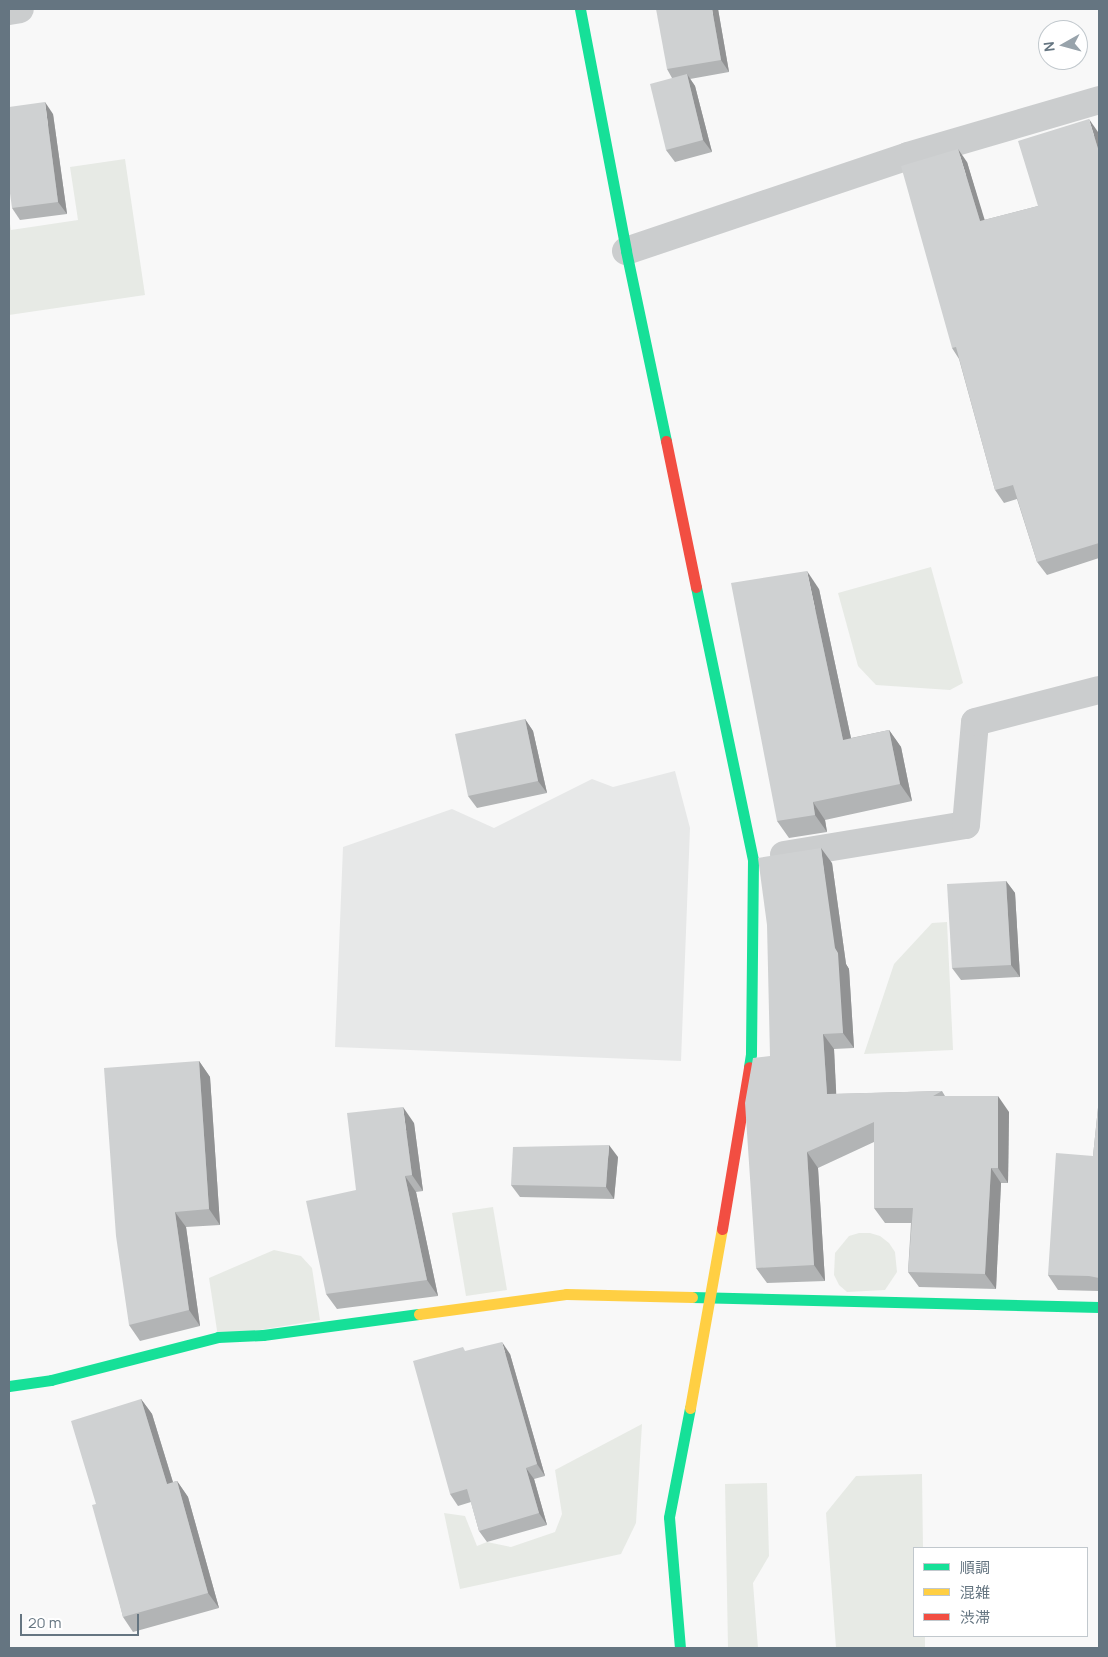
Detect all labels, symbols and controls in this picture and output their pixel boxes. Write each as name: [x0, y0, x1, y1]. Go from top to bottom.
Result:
north arrow: [1038, 20, 1088, 70]
text: N: [1039, 41, 1059, 53]
legend: [913, 1547, 1088, 1637]
text: 順調: [960, 1557, 990, 1578]
text: 混雑: [960, 1582, 990, 1603]
scale bar: [22, 1604, 141, 1636]
text: 渋滞: [960, 1607, 990, 1628]
text: 20 m: [28, 1612, 61, 1633]

